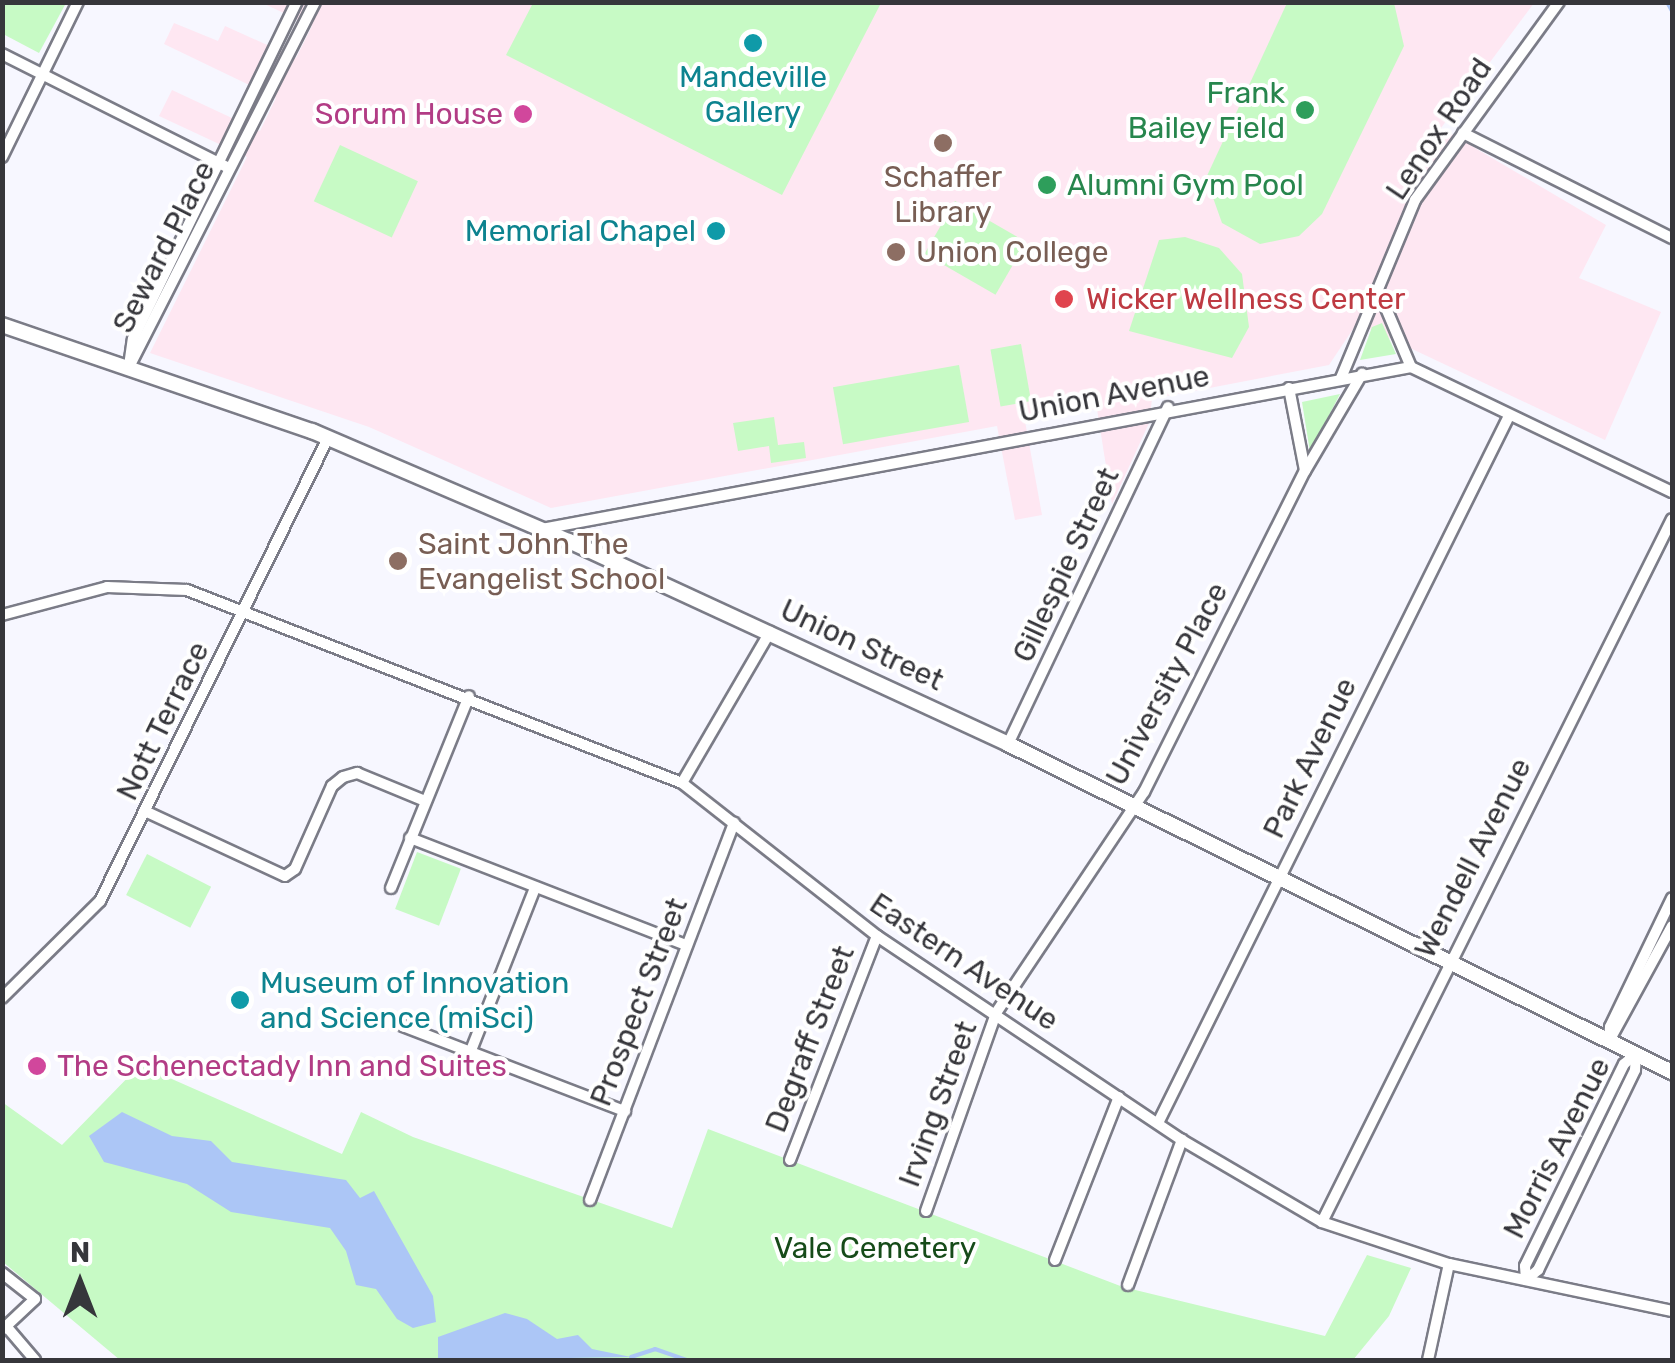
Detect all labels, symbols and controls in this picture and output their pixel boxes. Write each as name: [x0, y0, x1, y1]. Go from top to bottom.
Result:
marker: Mandeville Gallery: [742, 32, 764, 54]
street label: Lenox Road: [1379, 51, 1499, 207]
place label: Mandeville Gallery: [679, 59, 827, 130]
place label: Frank Bailey Field: [1127, 75, 1285, 146]
place label: Sorum House: [315, 96, 503, 132]
marker: Frank Bailey Field: [1294, 99, 1316, 121]
marker: Sorum House: [512, 103, 534, 125]
marker: Schaffer Library: [932, 132, 954, 154]
street label: Seward Place: [105, 155, 223, 339]
place label: Schaffer Library: [884, 159, 1002, 230]
place label: Alumni Gym Pool: [1067, 167, 1304, 203]
marker: Alumni Gym Pool: [1036, 174, 1058, 196]
place label: Memorial Chapel: [465, 213, 696, 249]
marker: Memorial Chapel: [705, 220, 727, 242]
place label: Union College: [916, 234, 1109, 270]
marker: Union College: [885, 241, 907, 263]
place label: Wicker Wellness Center: [1086, 281, 1407, 317]
marker: Wicker Wellness Center: [1051, 286, 1077, 312]
street label: Union Avenue: [1015, 358, 1213, 430]
street label: Gillespie Street: [1005, 462, 1127, 668]
place label: Saint John The Evangelist School: [418, 526, 665, 596]
marker: Saint John The Evangelist School: [387, 550, 409, 572]
street label: University Place: [1098, 576, 1236, 792]
street label: Union Street: [775, 592, 949, 698]
street label: Nott Terrace: [109, 636, 217, 806]
street label: Park Avenue: [1256, 672, 1364, 844]
street label: Wendell Avenue: [1407, 752, 1539, 964]
street label: Eastern Avenue: [863, 885, 1065, 1039]
street label: Prospect Street: [583, 893, 695, 1111]
street label: Degraff Street: [758, 940, 862, 1138]
place label: Museum of Innovation and Science (miSci): [260, 965, 570, 1036]
marker: Museum of Innovation and Science (miSci): [229, 989, 251, 1011]
street label: Irving Street: [891, 1016, 985, 1192]
place label: The Schenectady Inn and Suites: [57, 1048, 508, 1084]
street label: Morris Avenue: [1496, 1051, 1618, 1245]
marker: The Schenectady Inn and Suites: [26, 1055, 48, 1077]
park label: Vale Cemetery: [774, 1230, 976, 1266]
north arrow: [30, 1233, 130, 1333]
text: N: [70, 1236, 90, 1269]

